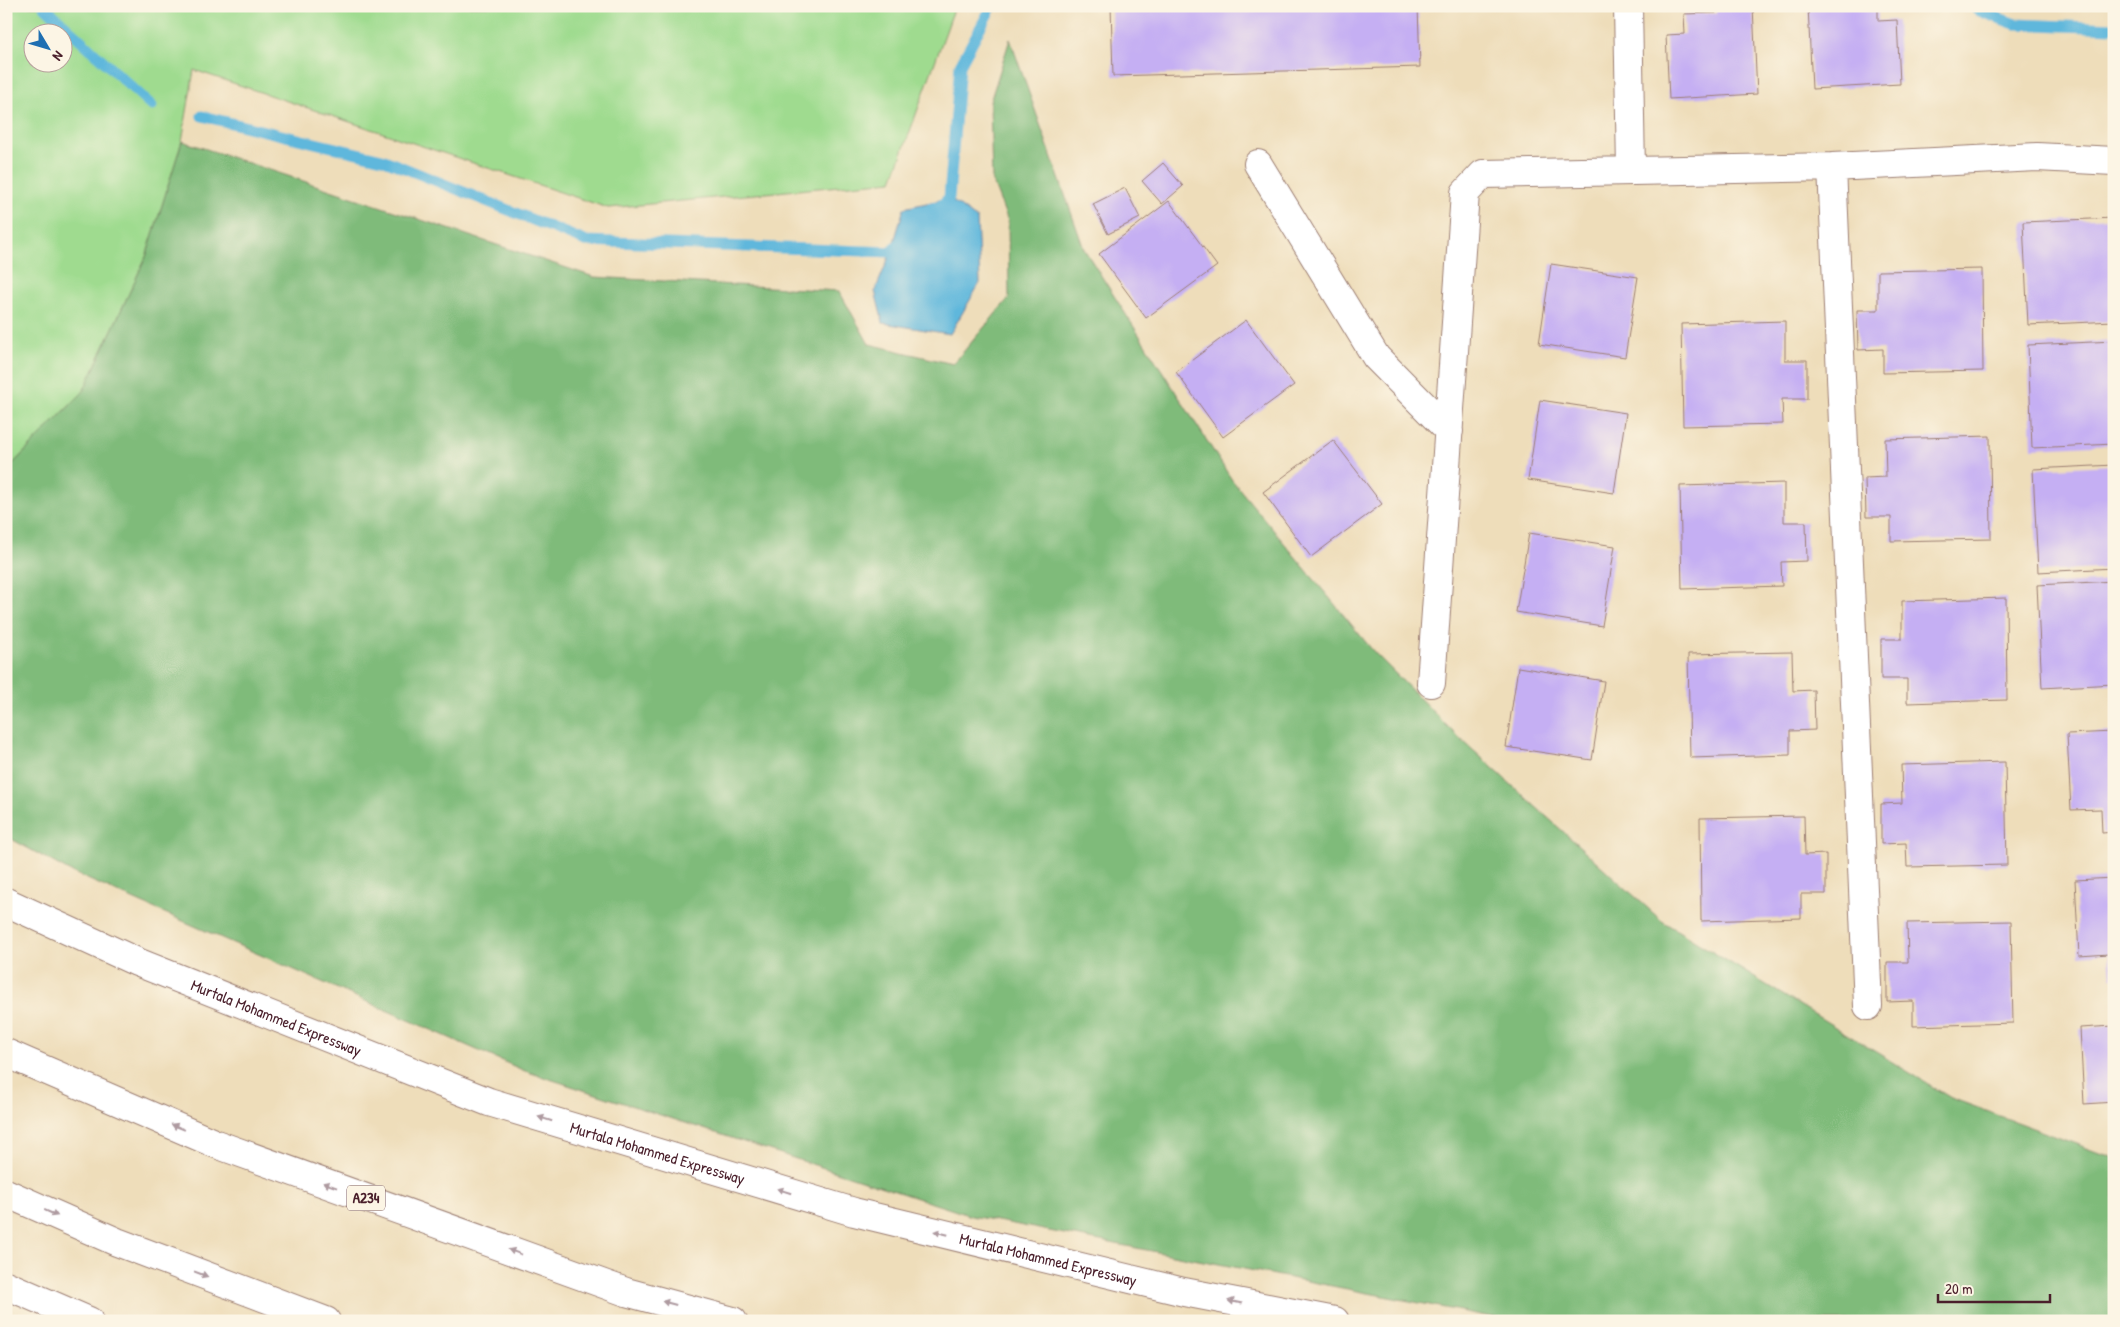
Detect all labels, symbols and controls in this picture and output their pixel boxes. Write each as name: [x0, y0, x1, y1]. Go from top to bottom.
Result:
north arrow: [22, 22, 72, 72]
text: N: [49, 48, 68, 66]
street label: Murtala Mohammed Expressway: [188, 974, 365, 1061]
one-way arrow: [537, 1114, 552, 1122]
street label: Murtala Mohammed Expressway: [567, 1116, 748, 1190]
one-way arrow: [171, 1123, 185, 1131]
one-way arrow: [322, 1181, 337, 1188]
road number: A234: [347, 1186, 385, 1210]
one-way arrow: [776, 1187, 791, 1195]
one-way arrow: [44, 1209, 58, 1217]
street label: Murtala Mohammed Expressway: [957, 1227, 1139, 1291]
one-way arrow: [933, 1229, 948, 1237]
one-way arrow: [508, 1248, 523, 1255]
one-way arrow: [194, 1270, 209, 1278]
scale bar: [1938, 1272, 2050, 1304]
text: 20 m: [1945, 1278, 1972, 1299]
one-way arrow: [1228, 1298, 1243, 1306]
one-way arrow: [662, 1299, 677, 1307]

